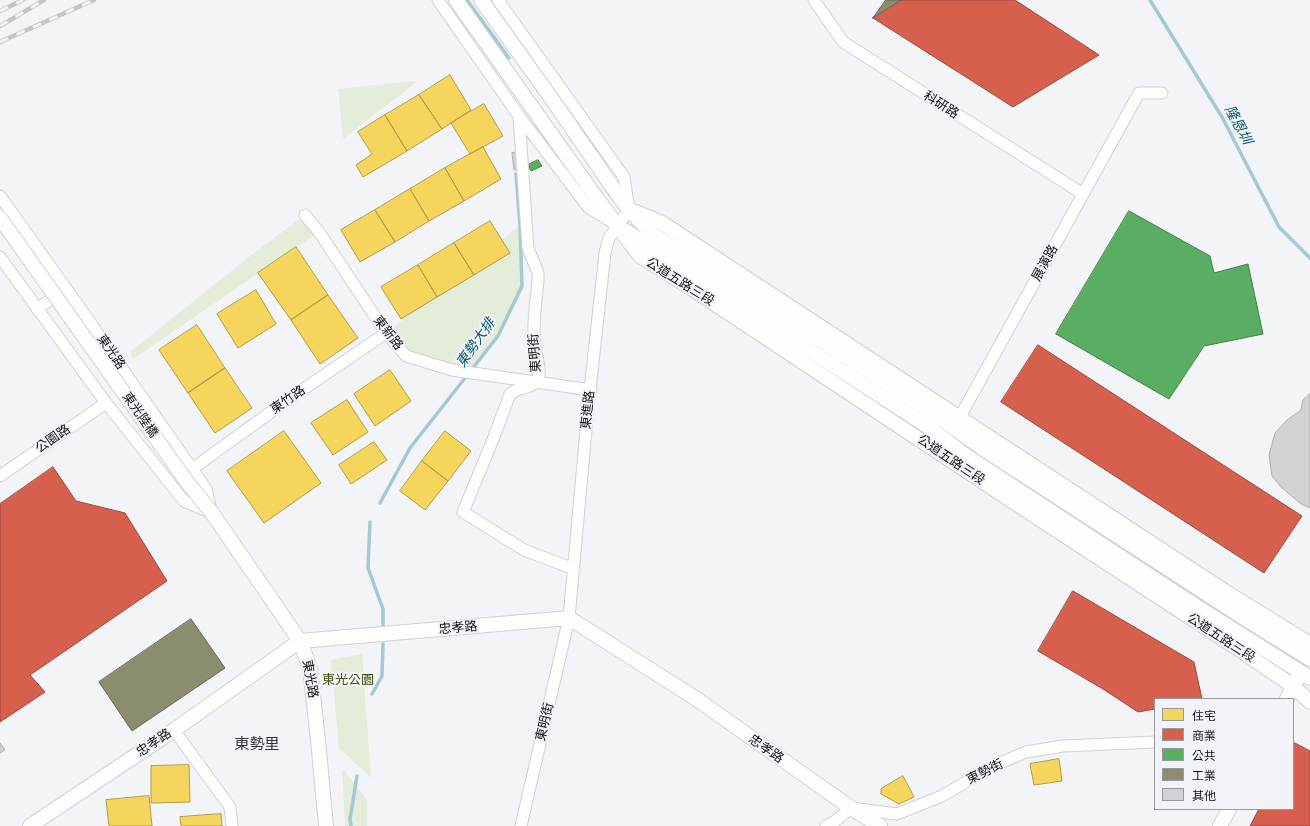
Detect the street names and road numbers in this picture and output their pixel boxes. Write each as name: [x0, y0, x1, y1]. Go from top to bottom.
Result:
street label: 科研路: [920, 88, 962, 122]
street label: 展演路: [1029, 242, 1061, 284]
street label: 公道五路三段: [643, 255, 717, 309]
street label: 東新路: [370, 313, 406, 353]
street label: 東光路: [93, 332, 129, 372]
street label: 東明街: [526, 333, 544, 373]
street label: 東竹路: [268, 382, 308, 418]
street label: 東光陸橋: [119, 389, 161, 441]
street label: 東進路: [578, 390, 598, 430]
street label: 公園路: [33, 421, 73, 457]
street label: 公道五路三段: [914, 432, 988, 488]
street label: 公道五路三段: [1184, 610, 1258, 666]
street label: 忠孝路: [438, 619, 478, 637]
street label: 東光路: [299, 658, 321, 700]
street label: 東明街: [533, 701, 557, 743]
street label: 忠孝路: [133, 726, 175, 760]
street label: 忠孝路: [746, 731, 786, 767]
street label: 東勢街: [964, 756, 1006, 788]

